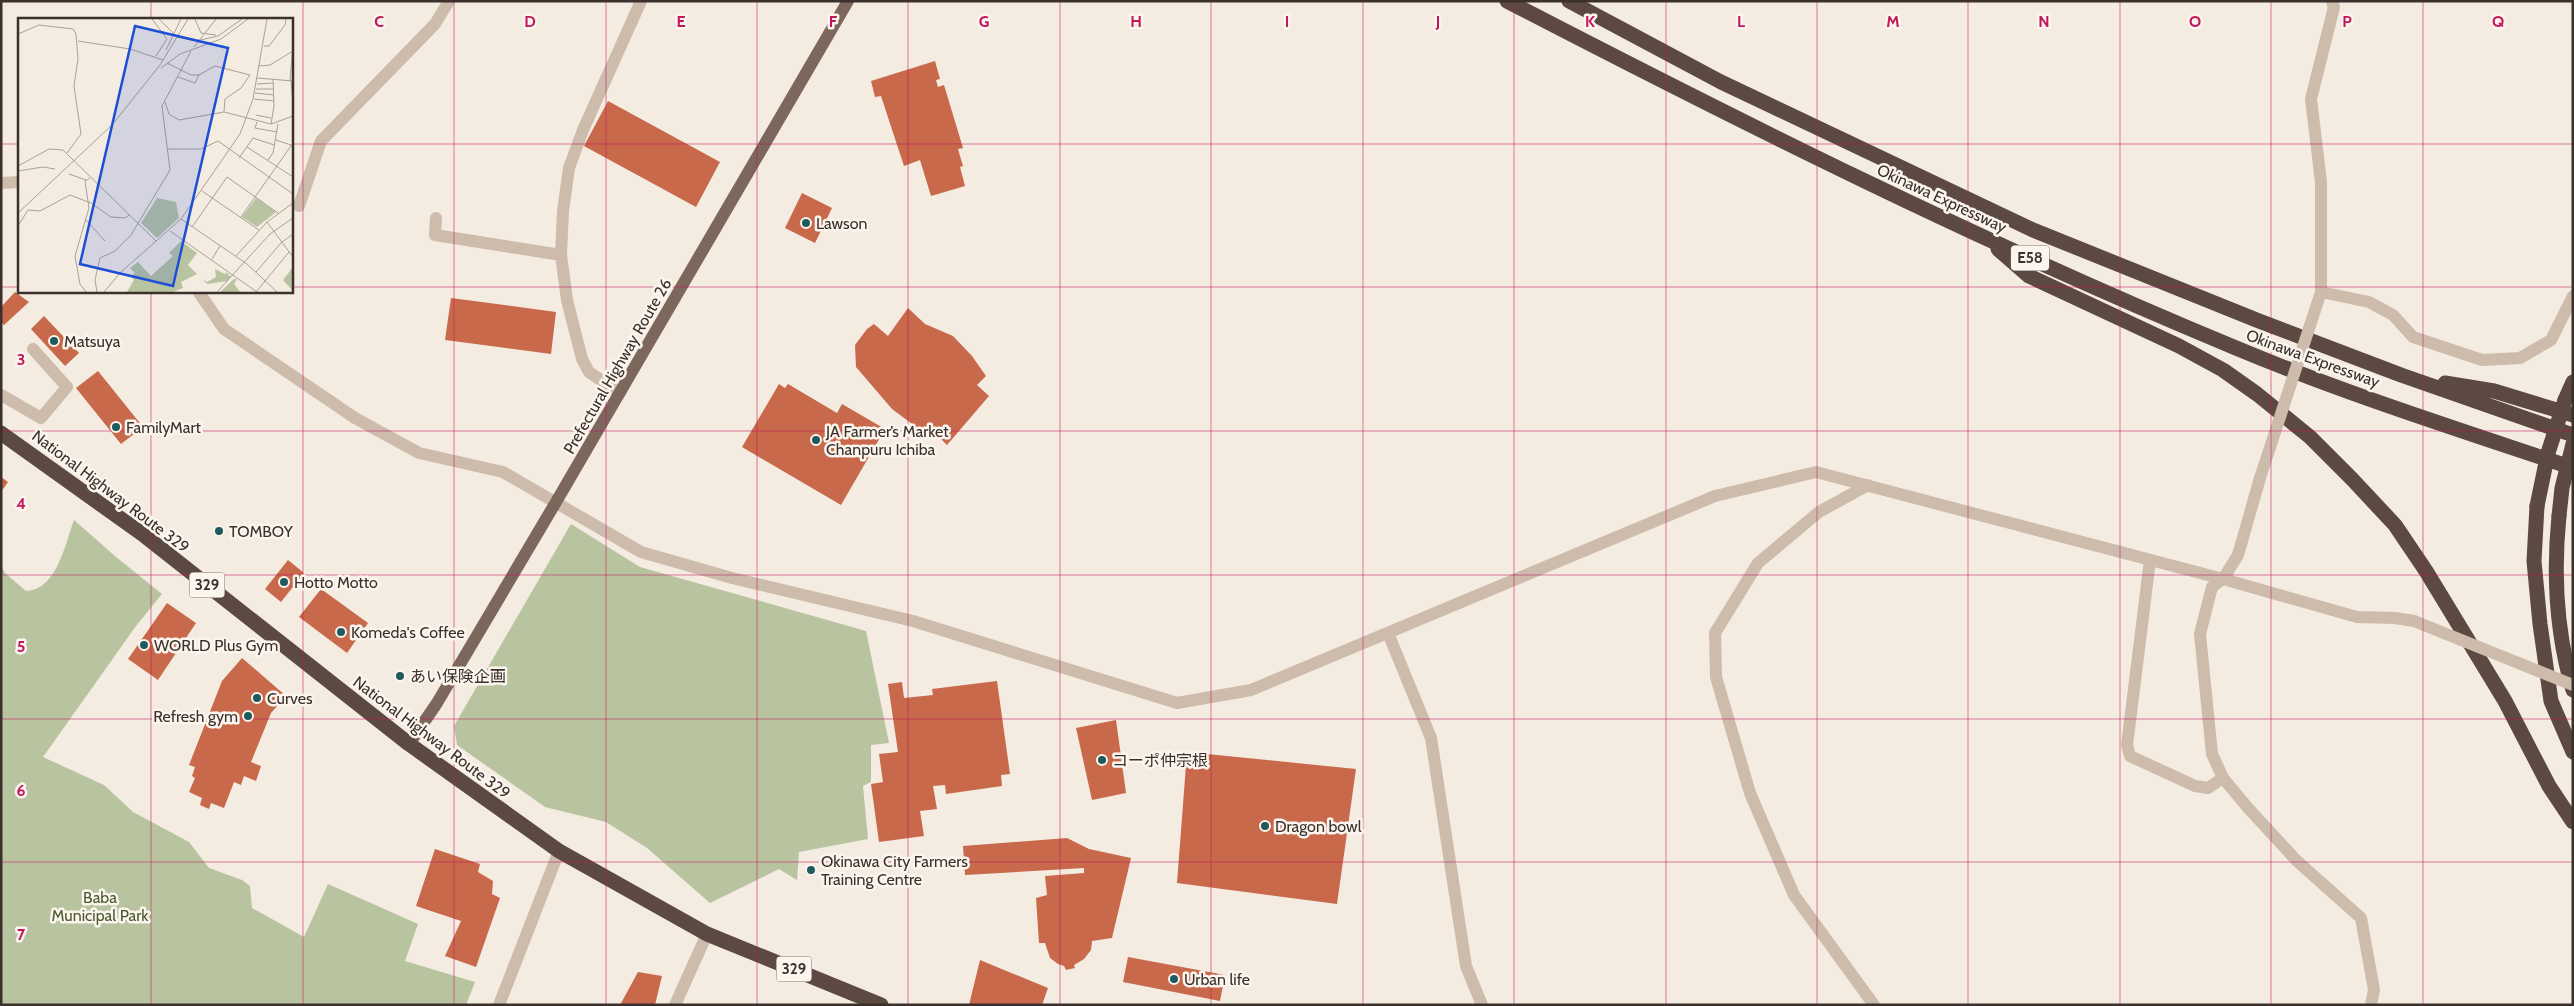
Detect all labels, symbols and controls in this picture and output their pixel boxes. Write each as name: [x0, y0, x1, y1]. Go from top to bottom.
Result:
text: C: [374, 12, 384, 31]
text: D: [524, 12, 536, 31]
text: E: [676, 12, 686, 31]
text: F: [829, 12, 838, 31]
text: G: [979, 12, 989, 31]
text: H: [1130, 12, 1142, 31]
text: I: [1285, 12, 1289, 31]
text: J: [1435, 12, 1440, 31]
text: K: [1585, 12, 1595, 31]
text: L: [1737, 12, 1745, 31]
text: M: [1886, 12, 1900, 31]
text: N: [2038, 12, 2050, 31]
text: O: [2189, 12, 2201, 31]
text: P: [2342, 12, 2352, 31]
text: Q: [2492, 12, 2504, 31]
inset map: [18, 18, 292, 292]
street label: Okinawa Expressway: [1874, 160, 2010, 237]
place label: Lawson: [816, 214, 868, 233]
marker: Lawson: [800, 217, 812, 229]
road number: E58: [2011, 246, 2049, 270]
street label: Prefectural Highway Route 26: [559, 275, 675, 457]
street label: Okinawa Expressway: [2244, 325, 2382, 391]
place label: Matsuya: [64, 332, 121, 351]
marker: Matsuya: [48, 335, 60, 347]
text: 3: [17, 350, 25, 369]
place label: FamilyMart: [126, 418, 202, 437]
marker: FamilyMart: [110, 421, 122, 433]
place label: JA Farmer’s Market Chanpuru Ichiba: [825, 422, 949, 459]
street label: National Highway Route 329: [28, 426, 193, 557]
marker: JA Farmer’s Market Chanpuru Ichiba: [810, 434, 822, 446]
text: 4: [16, 494, 26, 513]
place label: TOMBOY: [229, 522, 294, 541]
marker: TOMBOY: [213, 525, 225, 537]
road number: 329: [190, 572, 224, 598]
place label: Hotto Motto: [294, 573, 378, 592]
marker: Hotto Motto: [278, 576, 290, 588]
place label: Komeda's Coffee: [351, 623, 465, 642]
marker: Komeda's Coffee: [335, 626, 347, 638]
place label: WORLD Plus Gym: [154, 636, 278, 655]
text: 5: [17, 637, 25, 656]
marker: WORLD Plus Gym: [138, 639, 150, 651]
place label: あい保険企画: [410, 667, 506, 686]
marker: あい保険企画: [394, 670, 406, 682]
street label: National Highway Route 329: [349, 672, 514, 803]
place label: Curves: [267, 689, 313, 708]
marker: Curves: [251, 692, 263, 704]
place label: Refresh gym: [153, 707, 238, 726]
marker: Refresh gym: [242, 710, 254, 722]
place label: コーポ仲宗根: [1112, 751, 1208, 770]
marker: コーポ仲宗根: [1096, 754, 1108, 766]
text: 6: [17, 781, 26, 800]
place label: Dragon bowl: [1275, 817, 1362, 836]
marker: Dragon bowl: [1259, 820, 1271, 832]
place label: Okinawa City Farmers Training Centre: [821, 852, 968, 889]
marker: Okinawa City Farmers Training Centre: [805, 864, 817, 876]
park label: Baba Municipal Park: [52, 888, 149, 925]
text: 7: [17, 925, 26, 944]
road number: 329: [776, 956, 812, 982]
place label: Urban life: [1184, 970, 1250, 989]
marker: Urban life: [1168, 973, 1180, 985]

